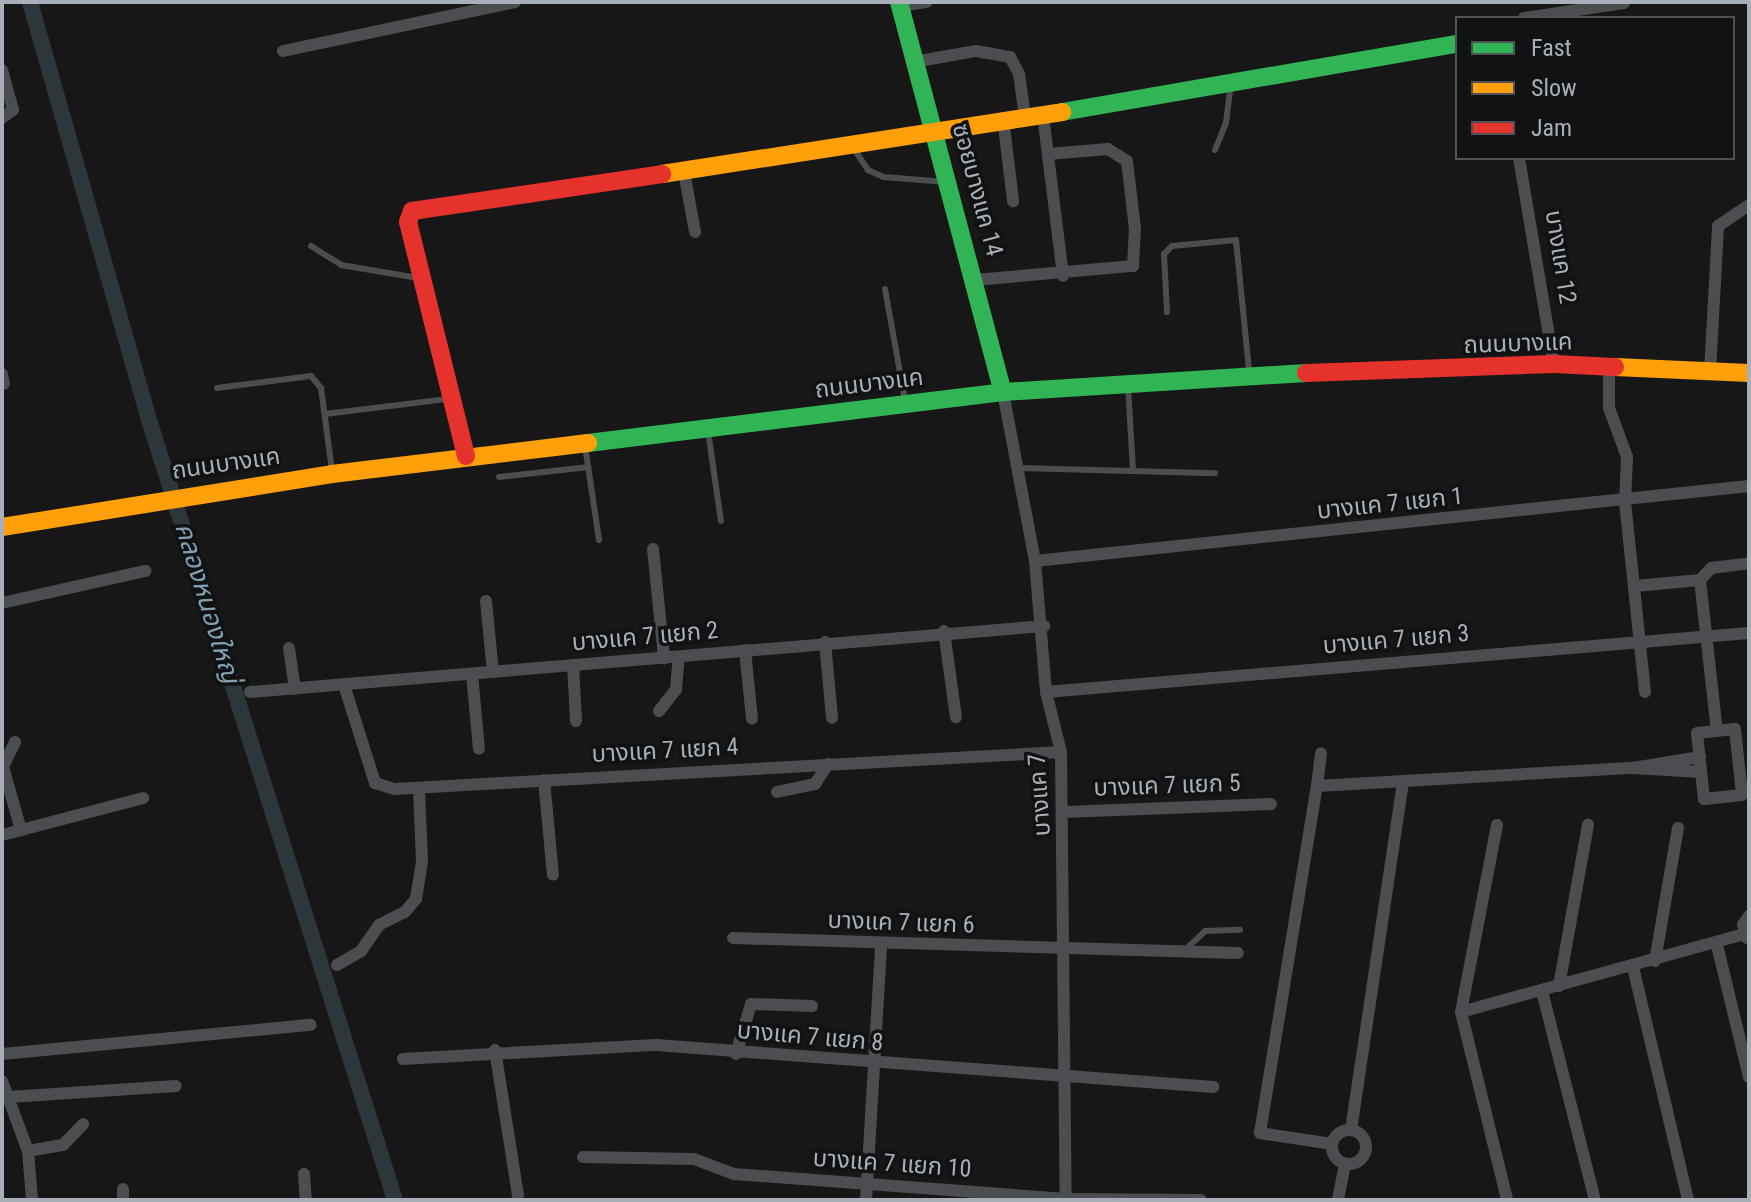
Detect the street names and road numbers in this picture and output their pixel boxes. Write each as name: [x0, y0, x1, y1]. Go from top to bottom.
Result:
street label: ซอยบางแค 14: [946, 121, 1008, 259]
street label: บางแค 12: [1538, 208, 1582, 306]
street label: ถนนบางแค: [1463, 328, 1573, 360]
street label: ถนนบางแค: [813, 363, 925, 405]
street label: ถนนบางแค: [170, 442, 282, 486]
street label: บางแค 7 แยก 1: [1315, 482, 1465, 526]
street label: บางแค 7 แยก 2: [571, 616, 719, 658]
street label: บางแค 7 แยก 3: [1322, 619, 1470, 661]
street label: บางแค 7 แยก 4: [591, 733, 739, 769]
street label: บางแค 7: [1023, 753, 1057, 837]
street label: บางแค 7 แยก 5: [1093, 769, 1241, 803]
street label: บางแค 7 แยก 6: [827, 906, 975, 940]
street label: บางแค 7 แยก 8: [736, 1016, 884, 1058]
street label: บางแค 7 แยก 10: [812, 1144, 972, 1184]

